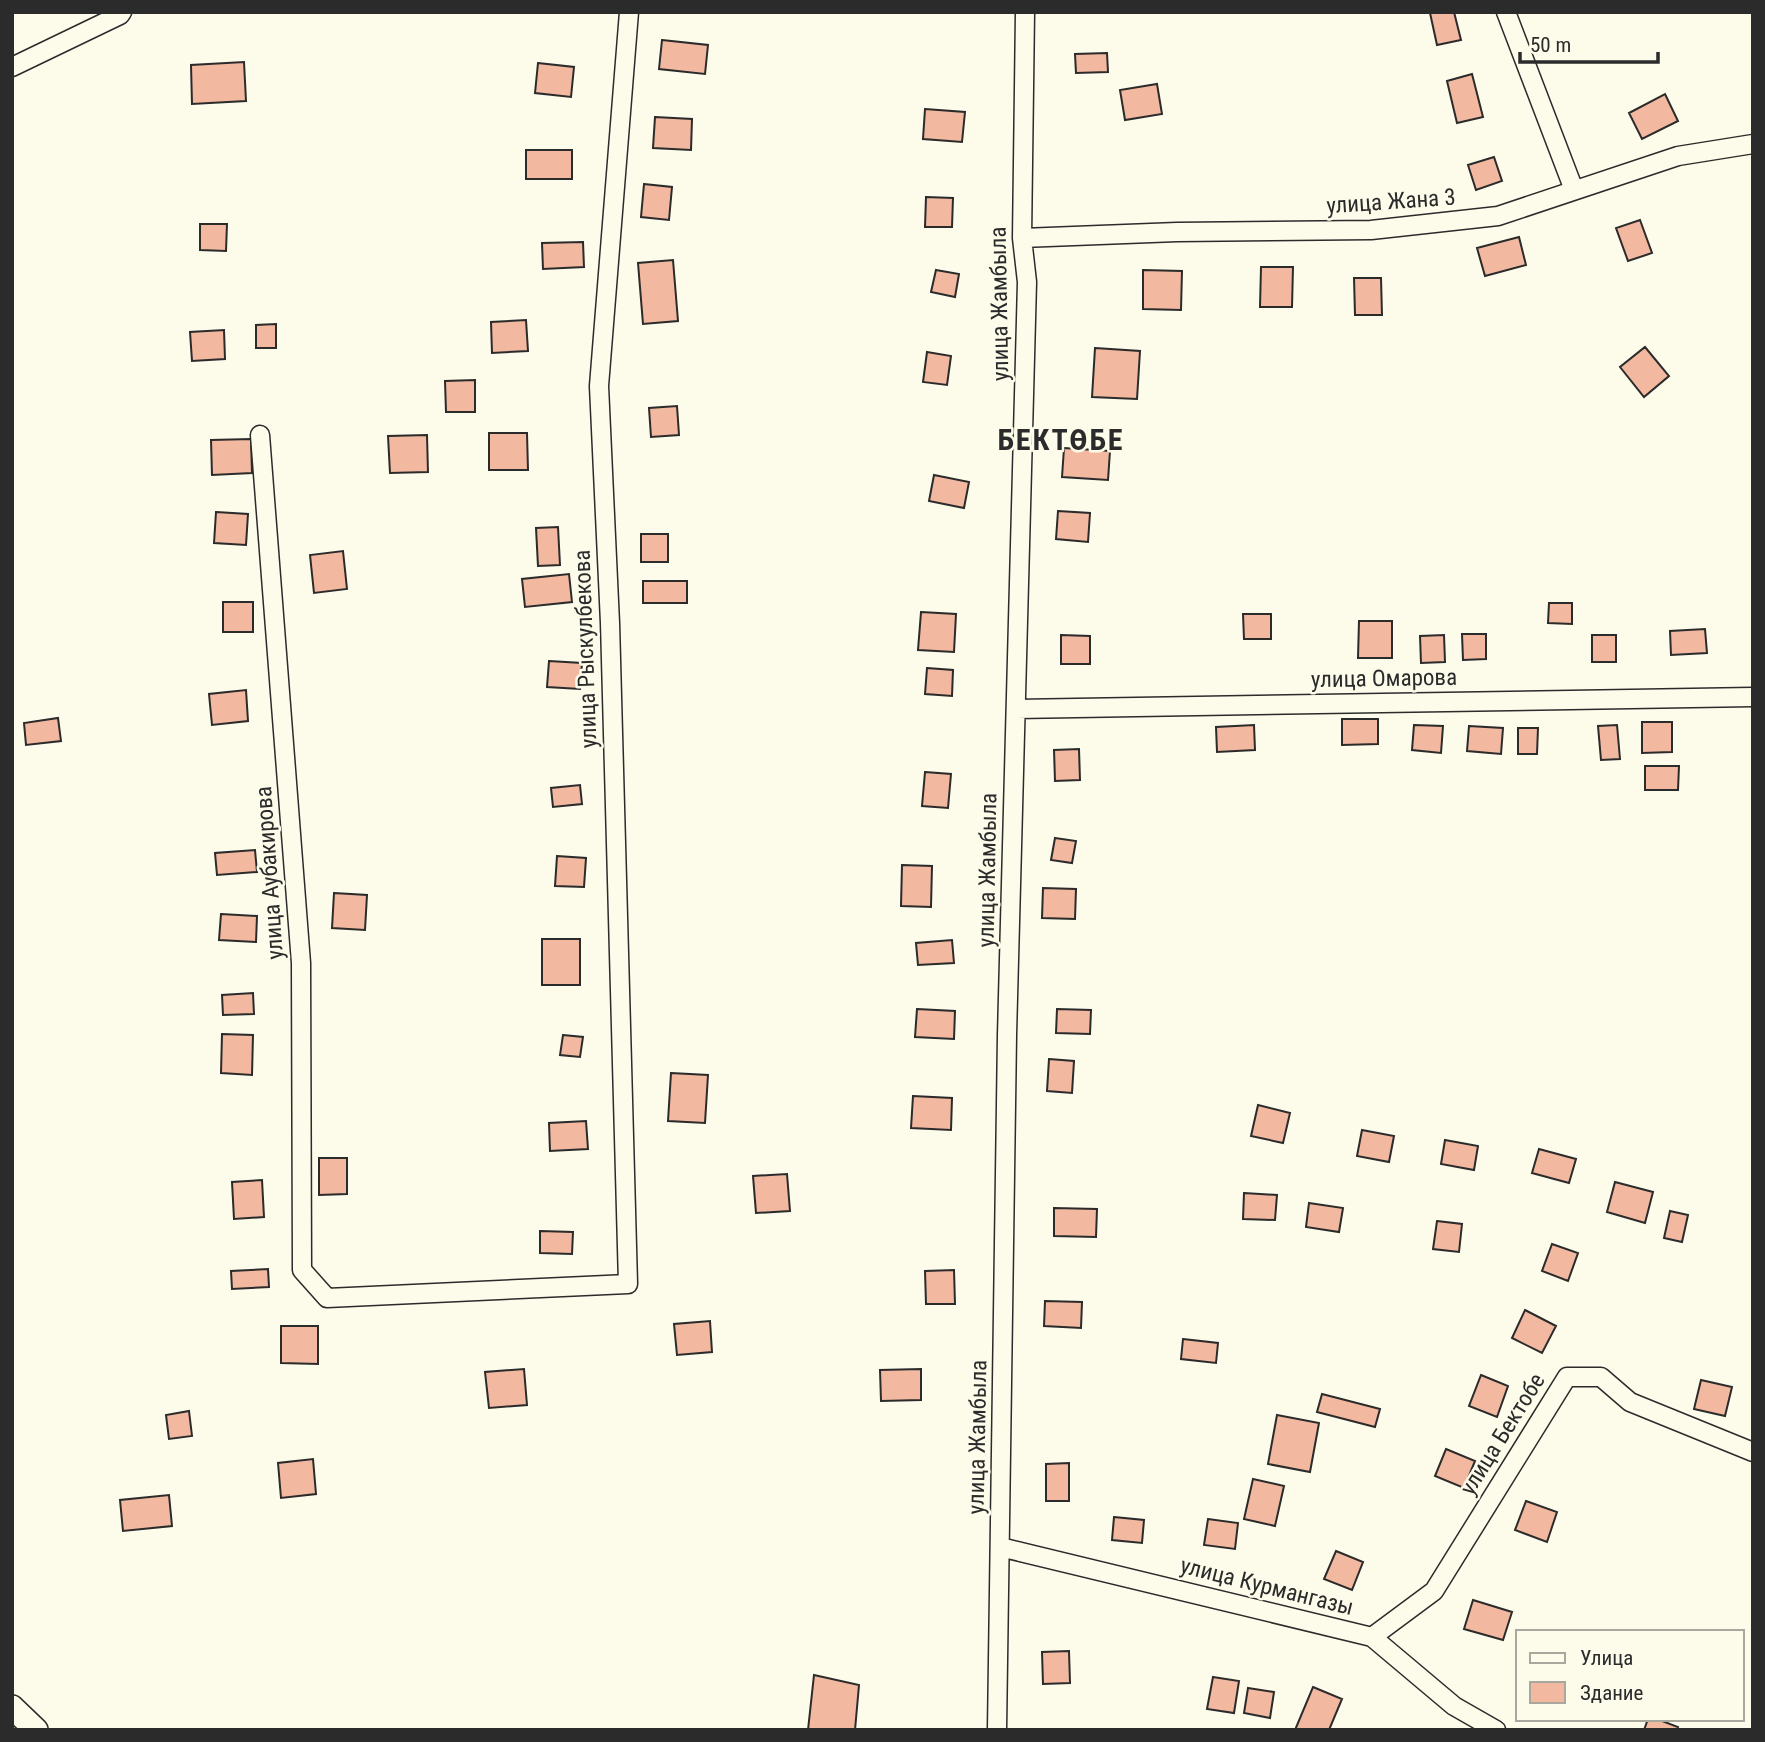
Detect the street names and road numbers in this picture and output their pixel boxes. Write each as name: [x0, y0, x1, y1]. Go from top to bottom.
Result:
street label: улица Жана 3: [1326, 184, 1457, 219]
street label: улица Жамбыла: [985, 226, 1014, 381]
street label: улица Рыскулбекова: [569, 549, 602, 749]
street label: улица Омарова: [1311, 664, 1457, 693]
street label: улица Аубакирова: [250, 785, 289, 961]
street label: улица Жамбыла: [973, 793, 1002, 948]
street label: улица Жамбыла: [963, 1360, 992, 1515]
street label: улица Бектобе: [1454, 1369, 1550, 1500]
street label: улица Курмангазы: [1178, 1552, 1356, 1621]

